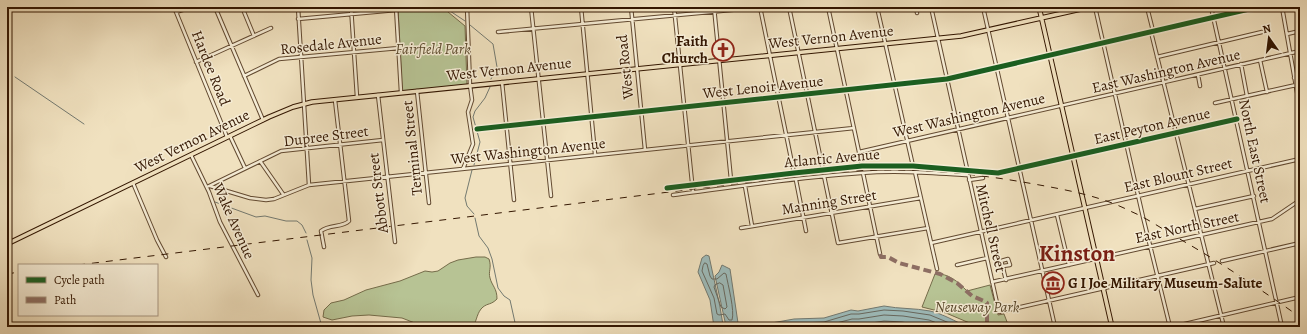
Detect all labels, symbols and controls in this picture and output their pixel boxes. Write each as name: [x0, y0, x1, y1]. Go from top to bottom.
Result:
north arrow: [1249, 18, 1289, 58]
street label: West Vernon Avenue: [767, 20, 895, 54]
text: N: [1261, 21, 1272, 37]
street label: Hardee Road: [187, 27, 235, 109]
street label: Rosedale Avenue: [279, 29, 383, 59]
place label: Faith Church: [662, 31, 708, 68]
street label: West Road: [612, 33, 638, 101]
church icon: Faith Church: [710, 37, 736, 63]
park label: Fairfield Park: [395, 39, 471, 59]
street label: East Washington Avenue: [1090, 44, 1242, 98]
street label: West Vernon Avenue: [445, 52, 573, 86]
street label: West Lenoir Avenue: [701, 71, 825, 103]
street label: West Washington Avenue: [890, 88, 1047, 142]
street label: North East Street: [1234, 97, 1276, 205]
street label: Terminal Street: [397, 100, 427, 196]
street label: East Peyton Avenue: [1092, 103, 1212, 149]
street label: West Vernon Avenue: [130, 104, 253, 178]
street label: Dupree Street: [282, 121, 370, 151]
street label: West Washington Avenue: [449, 133, 607, 169]
street label: Atlantic Avenue: [782, 144, 881, 172]
street label: Abbott Street: [363, 152, 393, 235]
street label: East Blount Street: [1122, 153, 1234, 197]
street label: Wake Avenue: [208, 179, 260, 262]
street label: Mitchell Street: [971, 182, 1011, 274]
street label: Manning Street: [780, 185, 878, 219]
street label: East North Street: [1133, 206, 1241, 248]
district label: Kinston: [1039, 238, 1115, 269]
legend: [18, 264, 158, 316]
museum icon: G I Joe Military Museum-Salute: [1040, 270, 1066, 296]
text: Cycle path: [54, 272, 105, 288]
place label: G I Joe Military Museum-Salute: [1068, 273, 1263, 293]
text: Path: [54, 292, 77, 308]
park label: Neuseway Park: [935, 297, 1020, 317]

